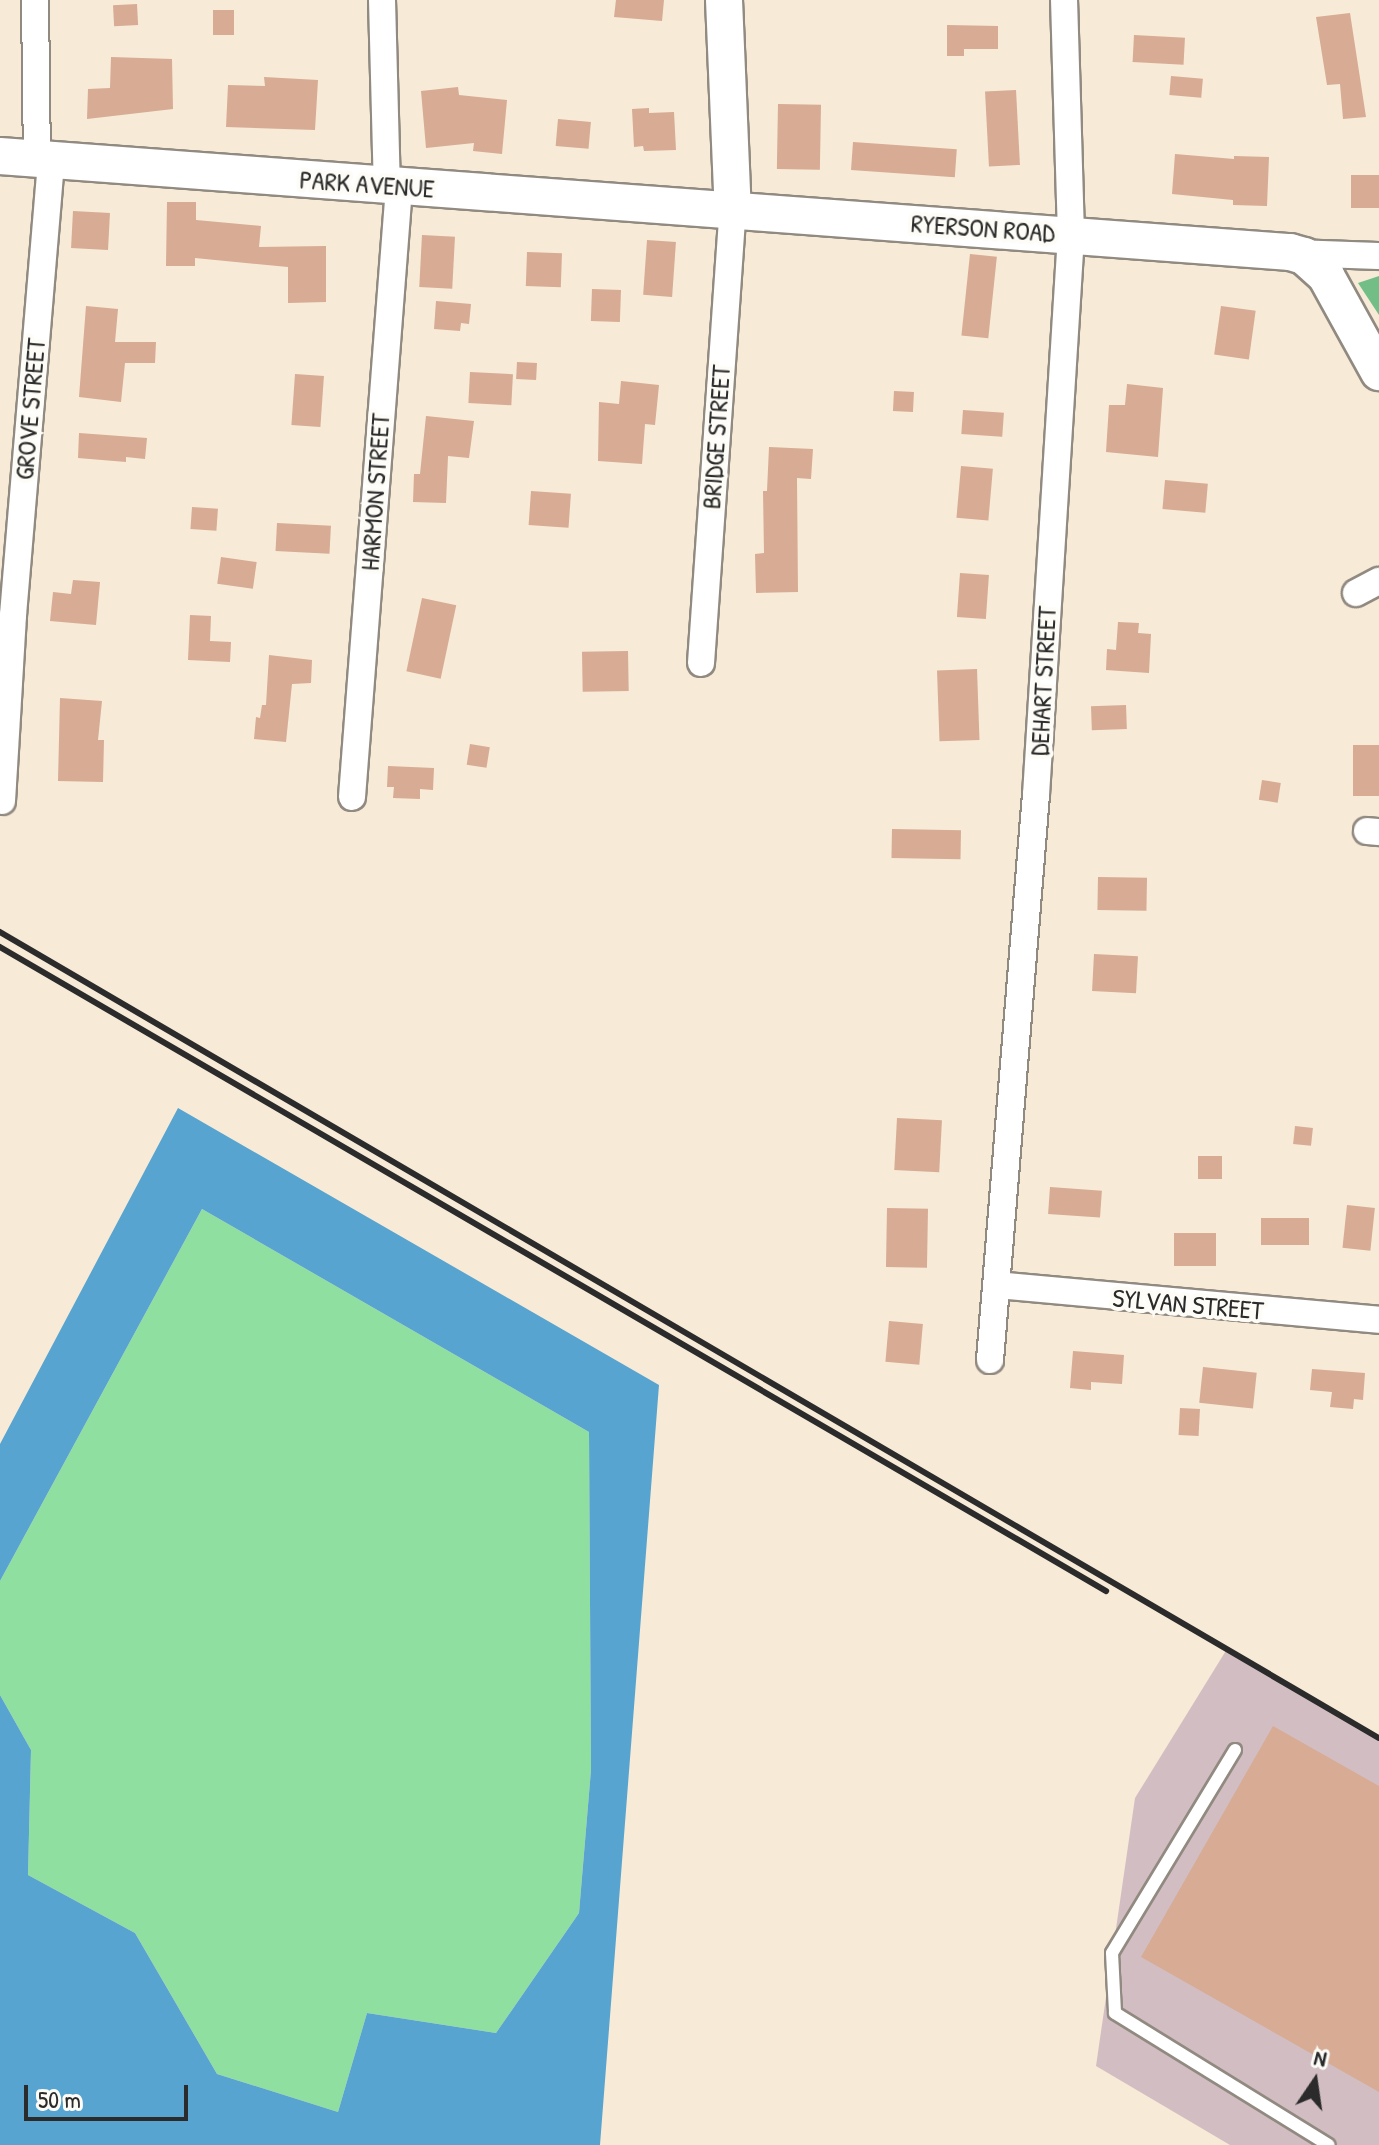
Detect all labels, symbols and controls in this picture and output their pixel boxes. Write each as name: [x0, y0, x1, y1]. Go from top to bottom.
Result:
street label: PARK AVENUE: [299, 164, 435, 204]
street label: RYERSON ROAD: [910, 207, 1056, 249]
street label: GROVE STREET: [8, 337, 52, 481]
street label: BRIDGE STREET: [695, 364, 737, 510]
street label: HARMON STREET: [354, 412, 396, 572]
street label: DEHART STREET: [1024, 605, 1062, 757]
street label: SYLVAN STREET: [1111, 1282, 1265, 1326]
north arrow: [1275, 2041, 1355, 2121]
text: N: [1311, 2042, 1329, 2074]
scale bar: [28, 2069, 192, 2119]
text: 50 m: [38, 2083, 81, 2115]

